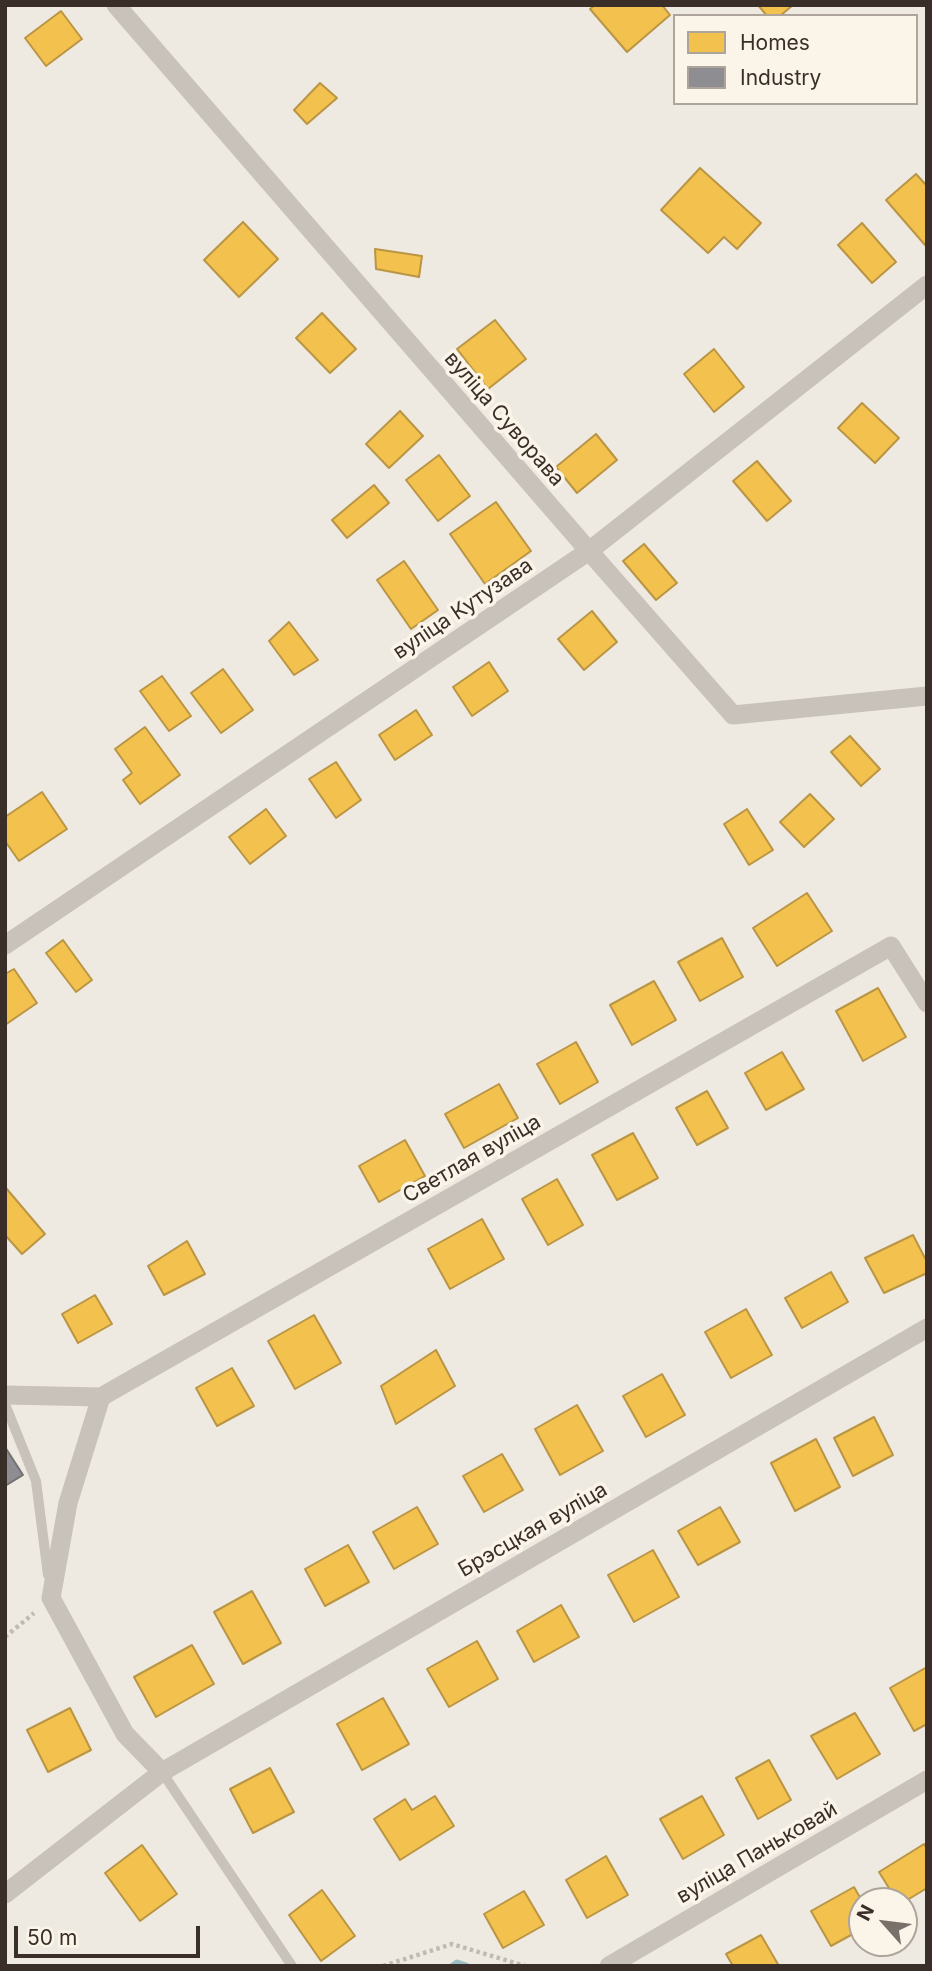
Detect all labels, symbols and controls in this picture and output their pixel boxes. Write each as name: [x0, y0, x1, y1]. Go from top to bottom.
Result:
legend: [673, 14, 918, 105]
text: Homes: [740, 30, 810, 55]
text: Industry: [740, 65, 821, 90]
street label: вуліца Суворава: [439, 346, 569, 492]
street label: вуліца Кутузава: [388, 553, 538, 665]
street label: Светлая вуліца: [399, 1109, 545, 1209]
street label: Брэсцкая вуліца: [454, 1477, 612, 1583]
street label: вуліца Паньковай: [672, 1797, 842, 1909]
north arrow: [848, 1887, 918, 1957]
text: N: [852, 1901, 879, 1925]
scale bar: [18, 1912, 203, 1956]
text: 50 m: [27, 1925, 77, 1950]

